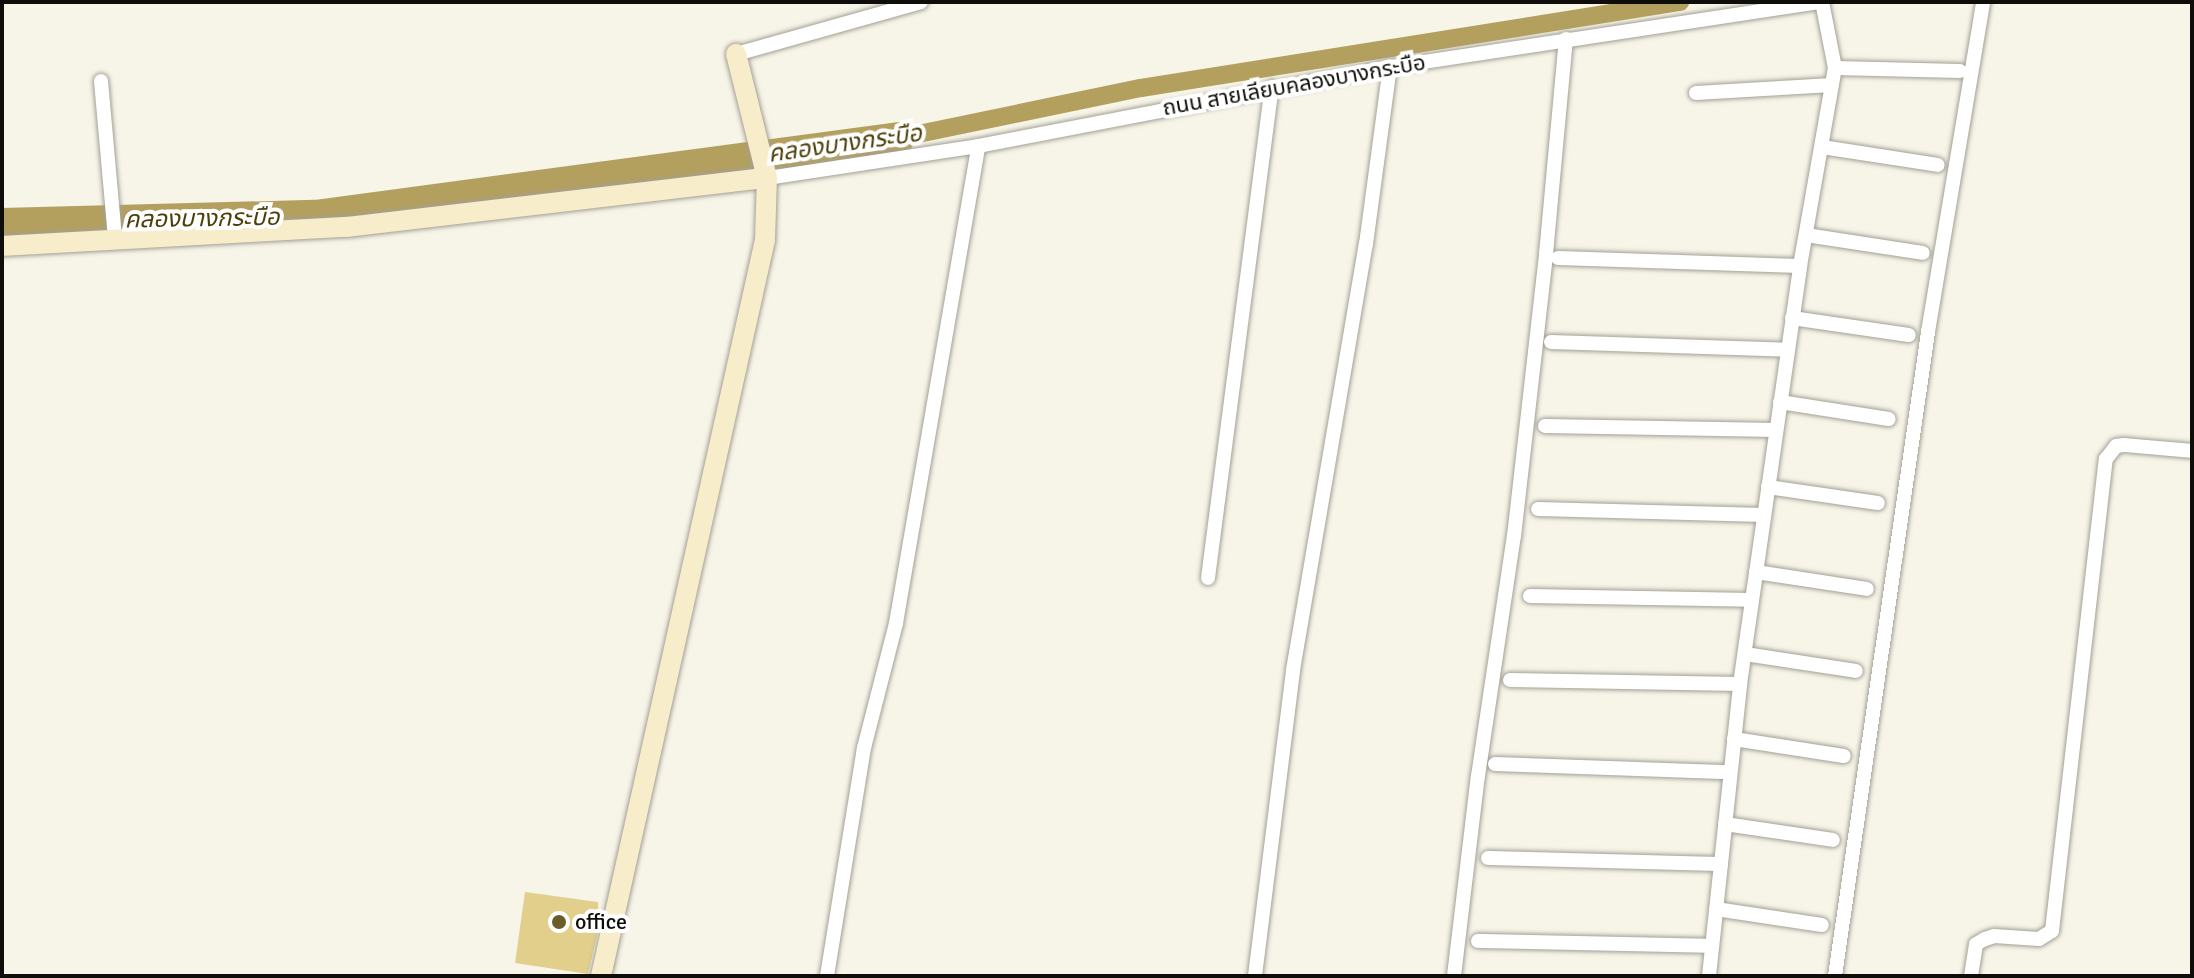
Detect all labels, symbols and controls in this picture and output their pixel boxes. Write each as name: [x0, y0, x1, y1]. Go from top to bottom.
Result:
street label: ถนน สายเลียบคลองบางกระบือ: [1160, 49, 1428, 121]
water label: คลองบางกระบือ: [766, 119, 924, 169]
water label: คลองบางกระบือ: [124, 203, 280, 235]
place label: office: [575, 909, 627, 935]
marker: office: [550, 913, 568, 931]

